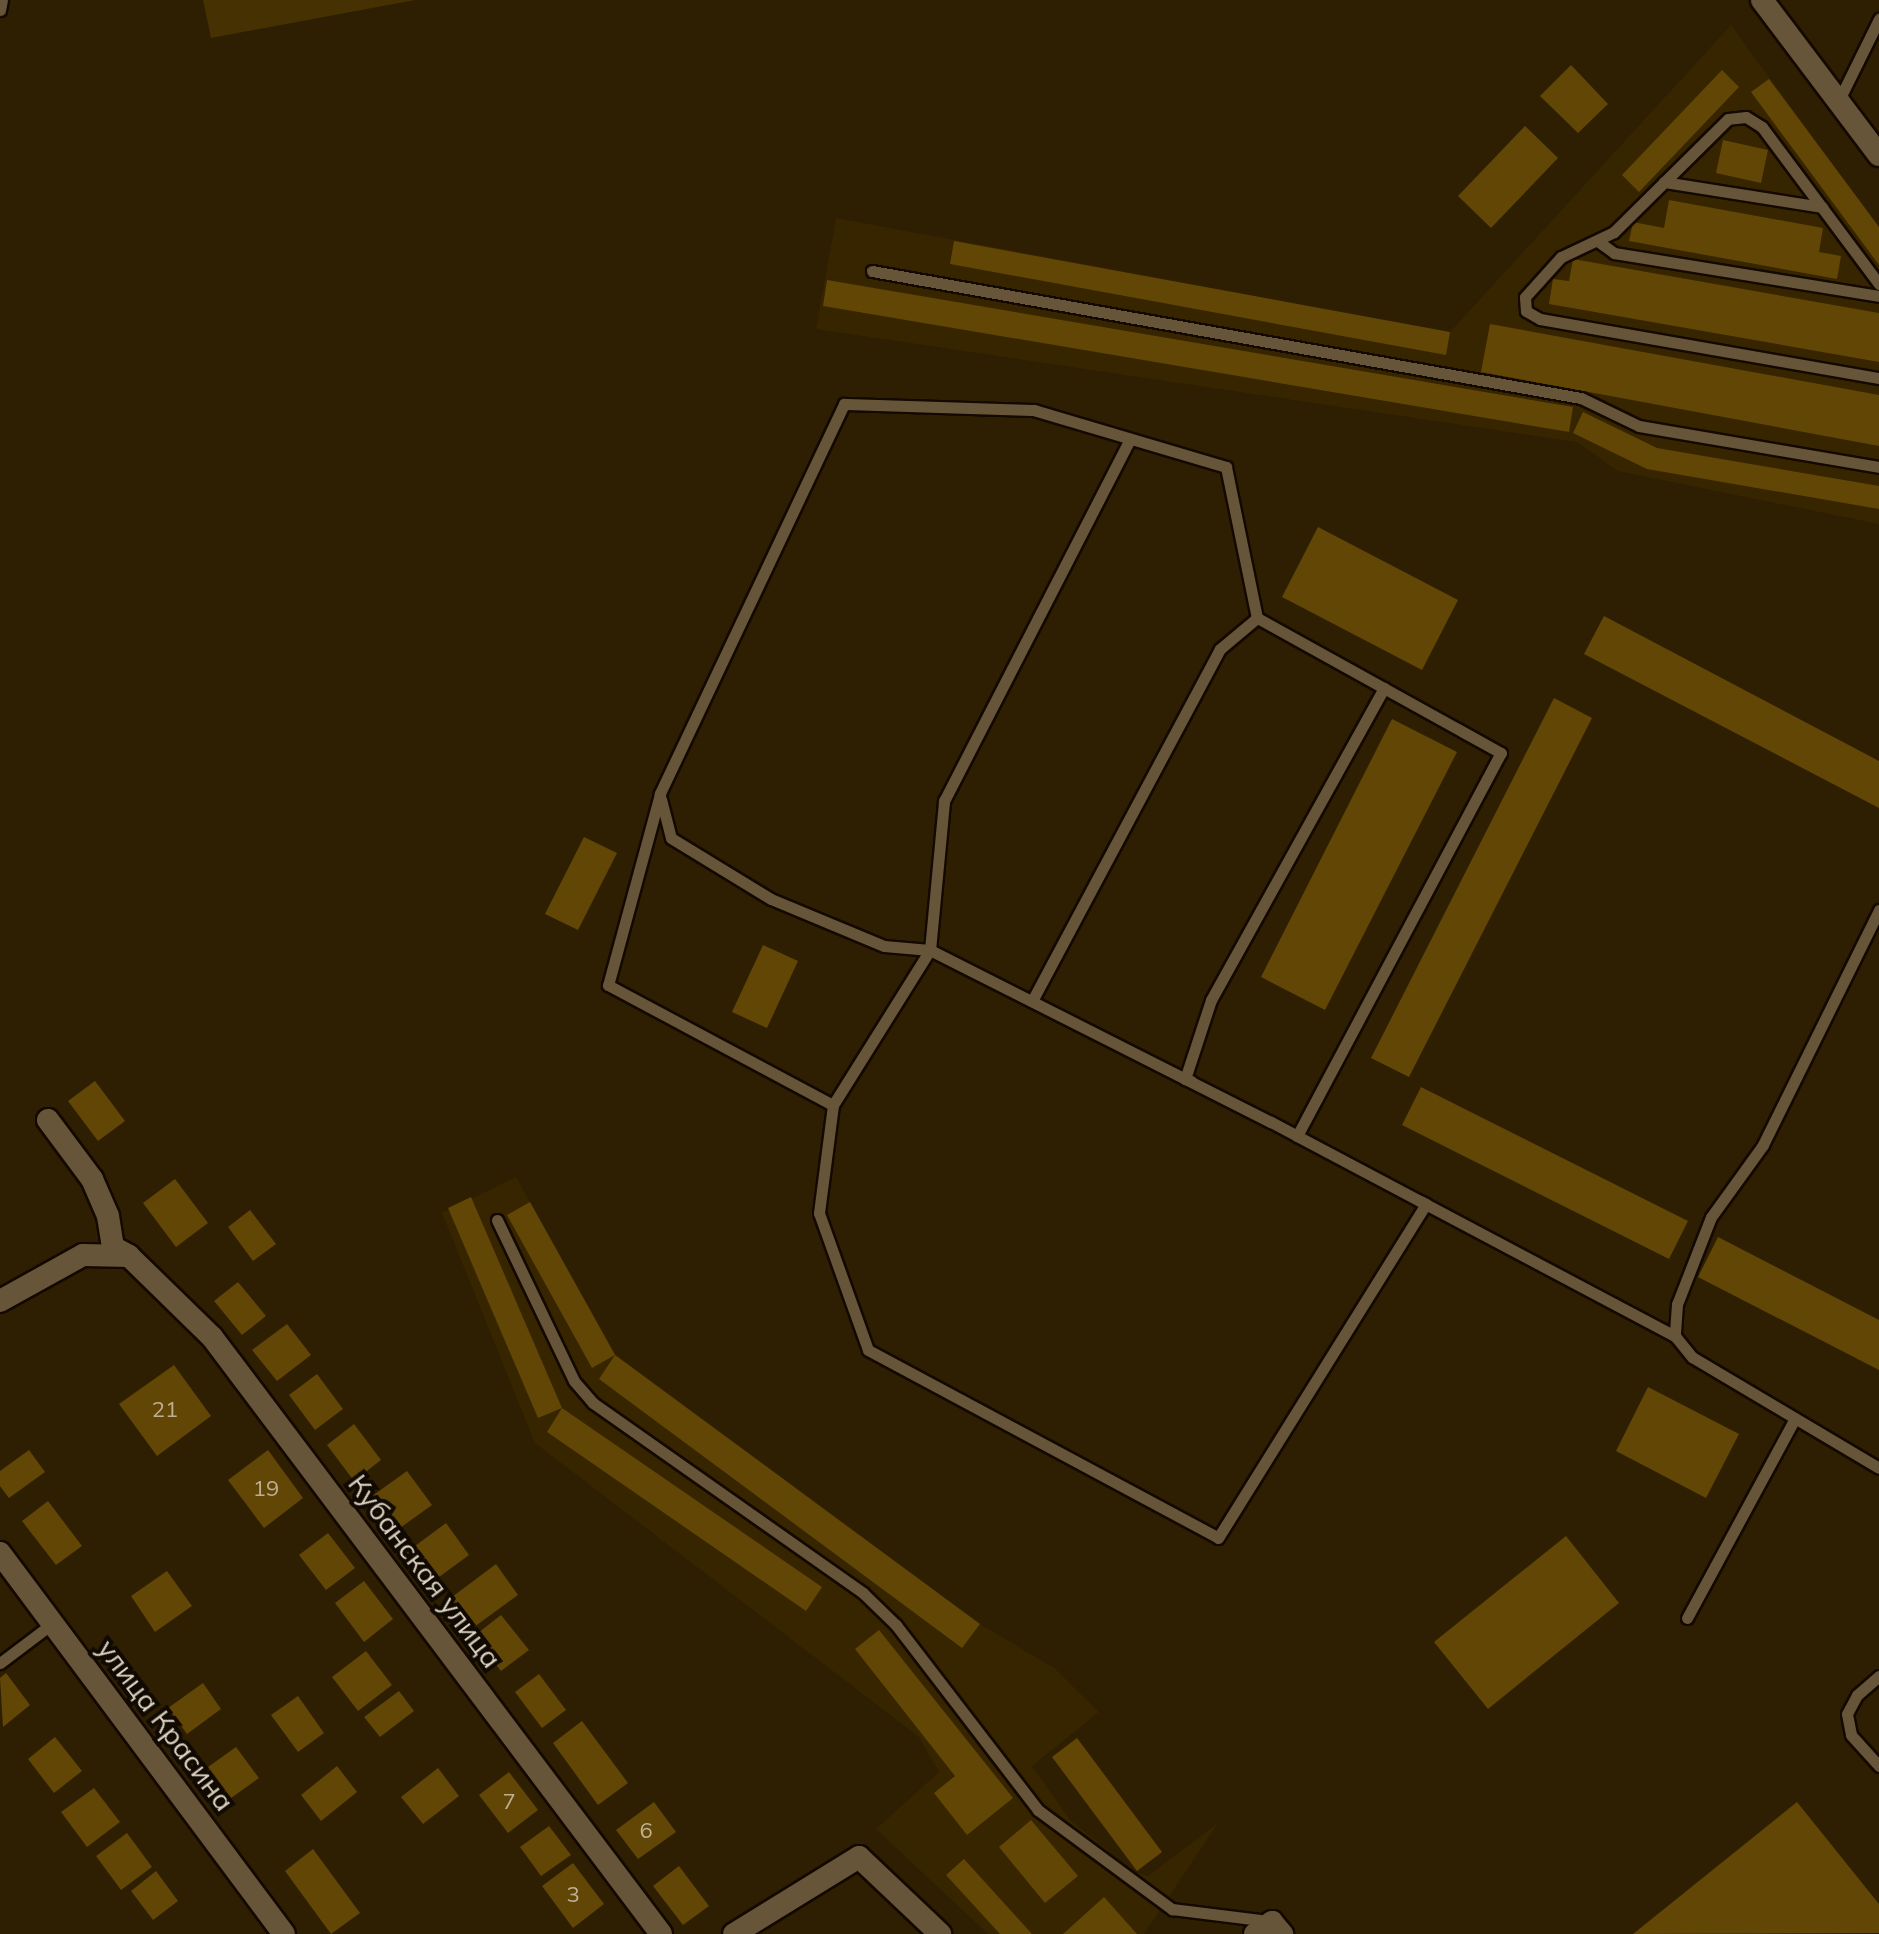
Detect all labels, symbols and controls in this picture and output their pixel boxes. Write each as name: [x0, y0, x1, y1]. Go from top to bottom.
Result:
house number: 21: [152, 1397, 178, 1423]
street label: Кубанская улица: [341, 1468, 509, 1674]
house number: 19: [253, 1476, 279, 1502]
street label: улица Красина: [91, 1633, 241, 1817]
house number: 7: [502, 1789, 516, 1815]
house number: 6: [639, 1818, 653, 1844]
house number: 3: [566, 1882, 580, 1908]

